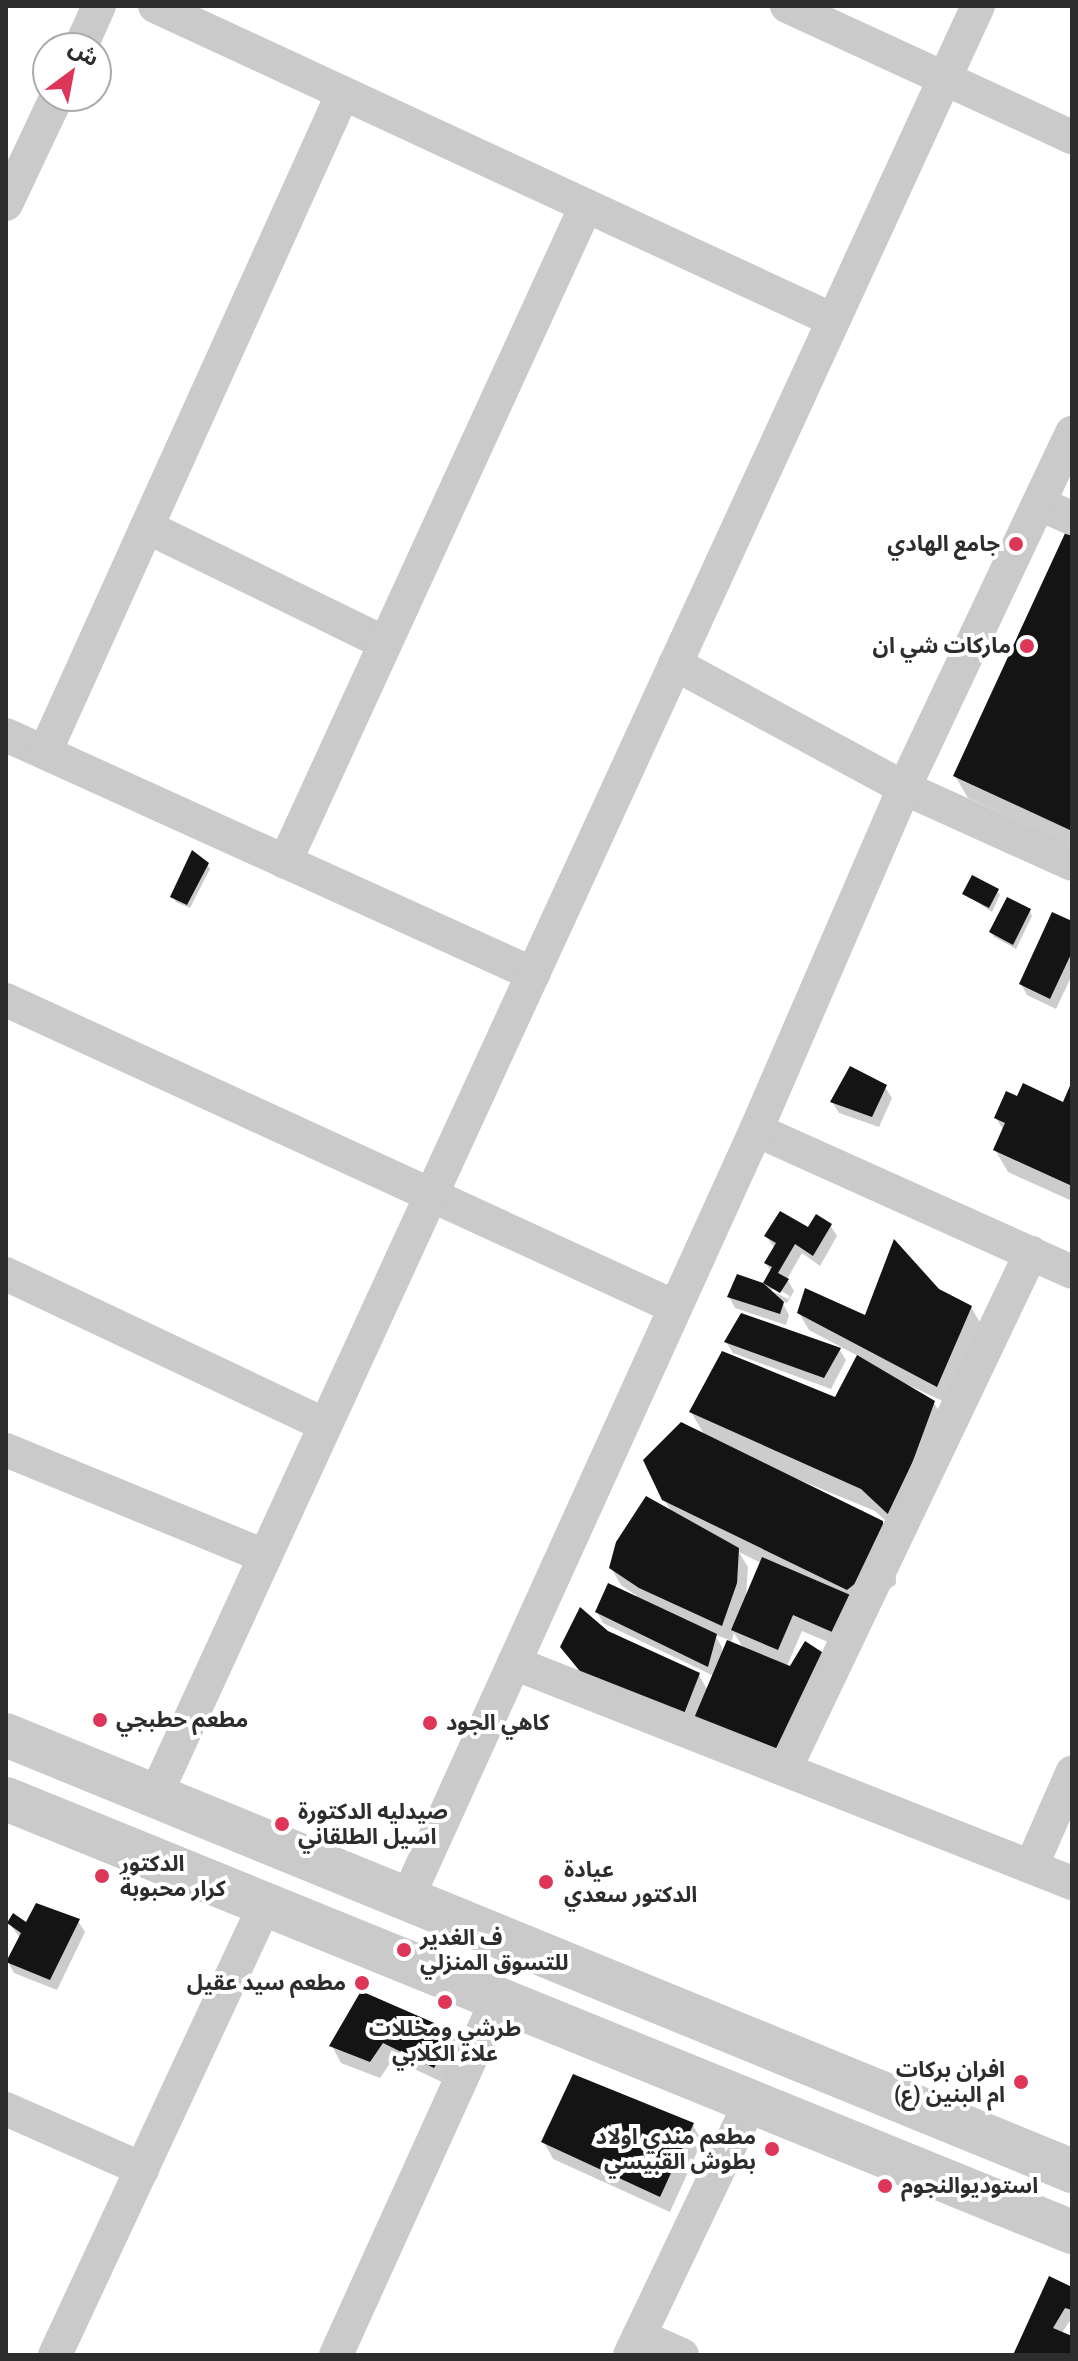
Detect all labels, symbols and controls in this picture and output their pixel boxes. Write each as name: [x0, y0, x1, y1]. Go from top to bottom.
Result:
north arrow: [32, 32, 112, 112]
text: ش: [65, 34, 103, 72]
place label: جامع الهادي: [887, 531, 1000, 557]
marker: جامع الهادي: [1007, 535, 1025, 553]
place label: ماركات شي ان: [873, 633, 1011, 659]
marker: ماركات شي ان: [1018, 637, 1036, 655]
place label: مطعم حطبجي: [116, 1707, 248, 1733]
place label: كاهي الجود: [446, 1710, 550, 1736]
marker: مطعم حطبجي: [91, 1711, 109, 1729]
marker: كاهي الجود: [421, 1714, 439, 1732]
place label: صيدليه الدكتورة اسيل الطلقاني: [298, 1798, 448, 1850]
marker: صيدليه الدكتورة اسيل الطلقاني: [273, 1815, 291, 1833]
place label: الدكتور كرار محبوبة: [120, 1850, 226, 1902]
place label: عيادة الدكتور سعدي: [564, 1856, 697, 1908]
marker: الدكتور كرار محبوبة: [91, 1865, 113, 1887]
marker: عيادة الدكتور سعدي: [535, 1871, 557, 1893]
place label: ف الغدير للتسوق المنزلي: [420, 1924, 569, 1976]
marker: ف الغدير للتسوق المنزلي: [395, 1941, 413, 1959]
place label: مطعم سيد عقيل: [187, 1970, 346, 1996]
marker: مطعم سيد عقيل: [353, 1974, 371, 1992]
marker: طرشي ومخللات علاء الكلابي: [436, 1993, 454, 2011]
place label: طرشي ومخللات علاء الكلابي: [369, 2015, 521, 2066]
place label: افران بركات ام البنين (ع): [894, 2056, 1005, 2108]
marker: افران بركات ام البنين (ع): [1012, 2073, 1030, 2091]
place label: مطعم مندي اولاد بطوش القبيسي: [595, 2123, 756, 2174]
marker: مطعم مندي اولاد بطوش القبيسي: [763, 2140, 781, 2158]
place label: استوديوالنجوم: [901, 2173, 1038, 2199]
marker: استوديوالنجوم: [876, 2177, 894, 2195]

